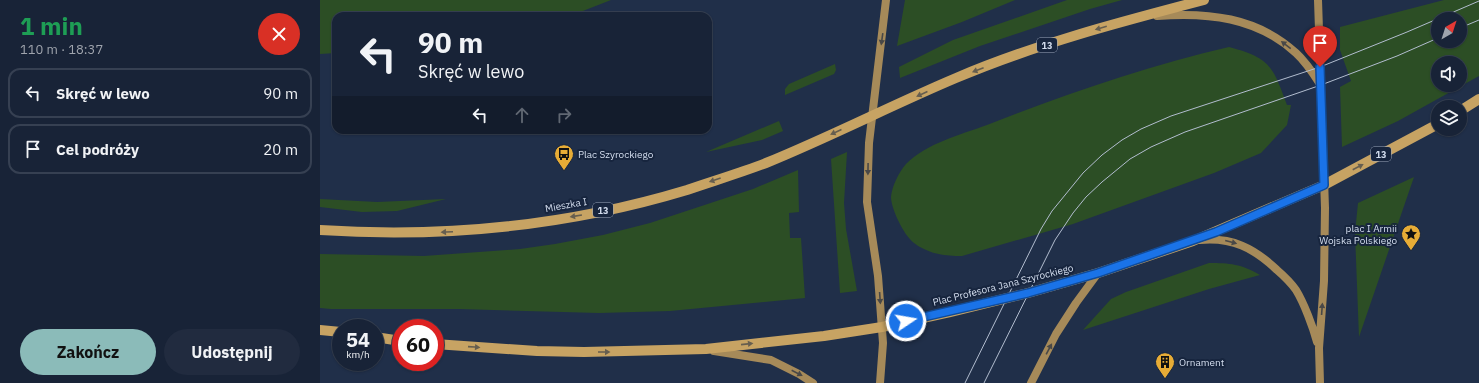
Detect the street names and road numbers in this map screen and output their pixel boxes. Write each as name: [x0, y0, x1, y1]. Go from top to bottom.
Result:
road number: 13: [1037, 38, 1057, 52]
road number: 13: [1371, 147, 1391, 161]
street label: Mieszka I: [544, 195, 588, 215]
road number: 13: [593, 203, 613, 217]
street label: Plac Profesora Jana Szyrockiego: [931, 261, 1075, 309]

